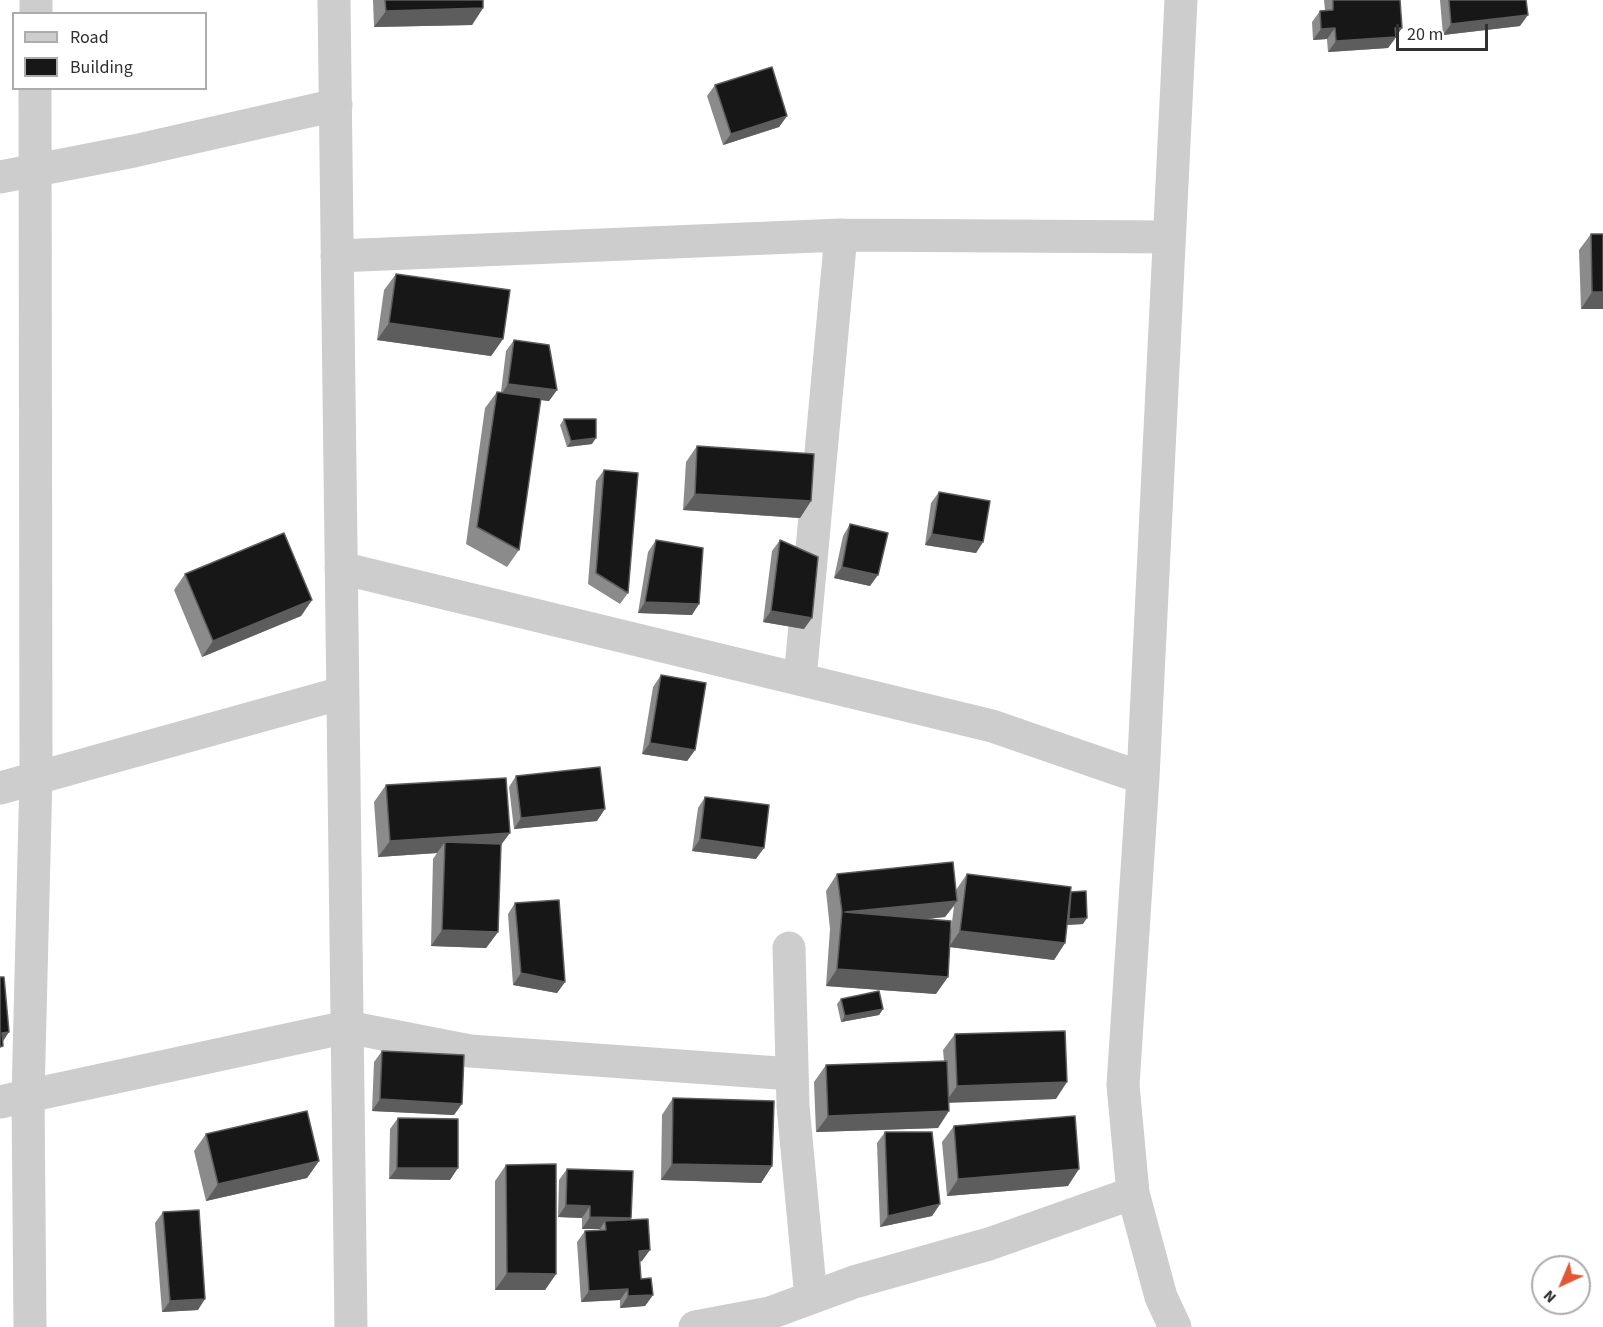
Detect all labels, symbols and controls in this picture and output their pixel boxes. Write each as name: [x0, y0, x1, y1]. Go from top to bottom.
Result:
legend: [12, 12, 207, 90]
scale bar: [1399, 12, 1490, 50]
text: 20 m: [1407, 22, 1443, 47]
text: Road: [70, 25, 109, 50]
text: Building: [70, 55, 133, 80]
north arrow: [1531, 1255, 1591, 1315]
text: N: [1538, 1285, 1561, 1308]

